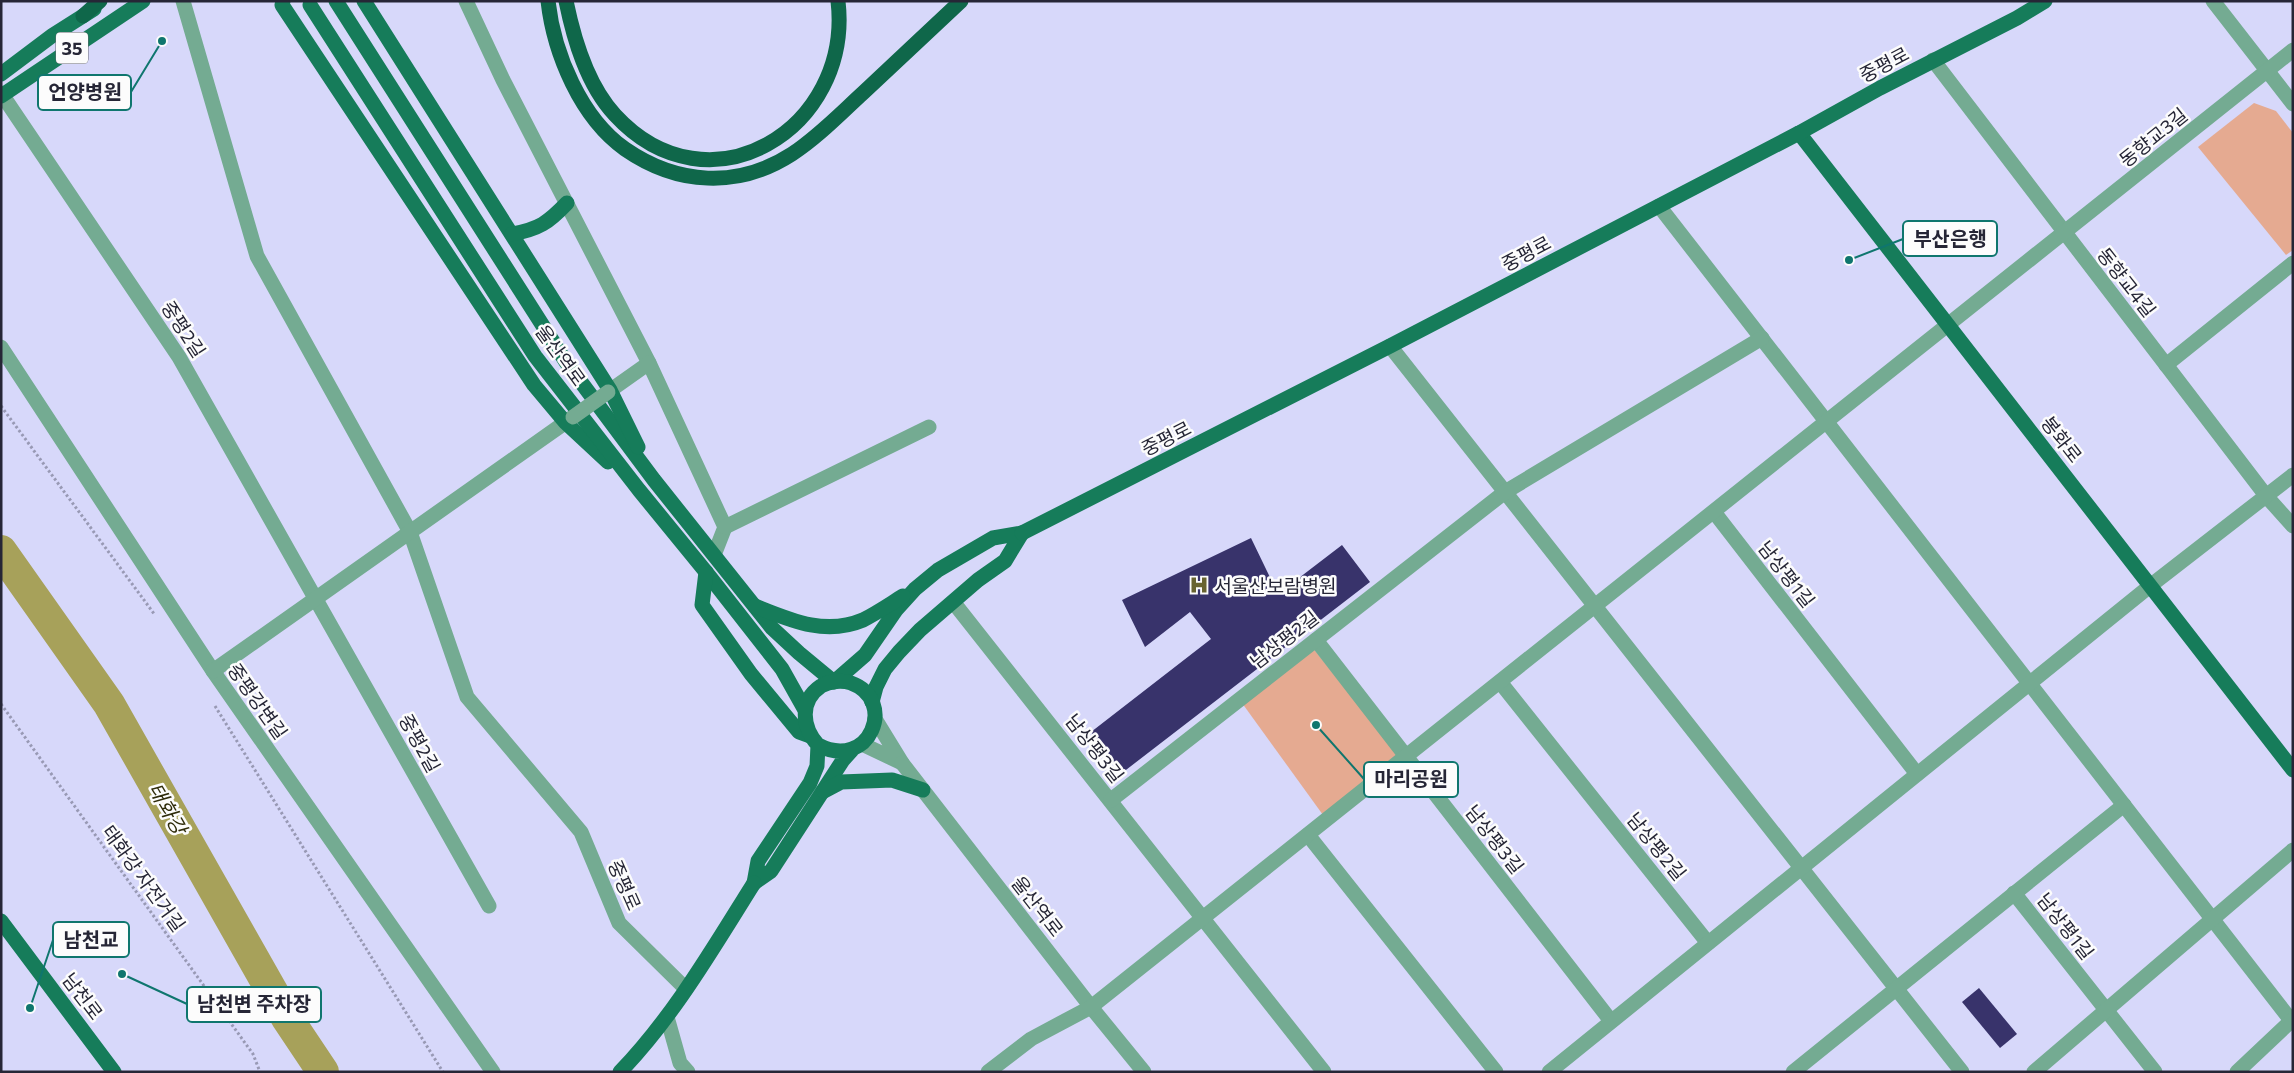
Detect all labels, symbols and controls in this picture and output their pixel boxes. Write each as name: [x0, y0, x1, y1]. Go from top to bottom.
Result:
road number: 35: [56, 32, 88, 64]
street label: 중평로: [1855, 42, 1913, 86]
callout: 언양병원: [38, 75, 131, 110]
text: 언양병원: [48, 79, 122, 103]
street label: 동향교3길: [2114, 103, 2192, 171]
callout: 부산은행: [1903, 221, 1997, 256]
text: 부산은행: [1913, 226, 1987, 250]
street label: 중평로: [1497, 231, 1555, 275]
street label: 동향교4길: [2093, 243, 2161, 321]
street label: 중평2길: [157, 296, 211, 362]
street label: 울산역로: [531, 320, 591, 390]
street label: 봉화로: [2037, 411, 2087, 467]
street label: 중평로: [1137, 416, 1195, 460]
street label: 남상평1길: [1754, 536, 1820, 612]
hospital icon: 서울산보람병원: [1188, 574, 1210, 596]
place label: 서울산보람병원: [1214, 574, 1336, 597]
street label: 남상평2길: [1245, 605, 1323, 673]
street label: 중평강변길: [224, 659, 292, 743]
street label: 남상평3길: [1061, 709, 1129, 787]
street label: 중평2길: [395, 710, 445, 776]
callout: 마리공원: [1364, 762, 1458, 797]
text: 마리공원: [1374, 766, 1448, 790]
water label: 태화강: [144, 778, 193, 840]
street label: 남상평3길: [1461, 800, 1529, 878]
street label: 남상평2길: [1623, 807, 1691, 885]
street label: 태화강 자전거길: [98, 820, 190, 936]
street label: 중평로: [604, 856, 646, 914]
street label: 울산역로: [1007, 871, 1069, 941]
street label: 남상평1길: [2033, 888, 2099, 964]
callout: 남천교: [53, 922, 129, 957]
text: 남천교: [63, 927, 119, 951]
street label: 남천로: [58, 968, 108, 1024]
callout: 남천변 주차장: [187, 987, 321, 1022]
text: 남천변 주차장: [197, 991, 311, 1015]

